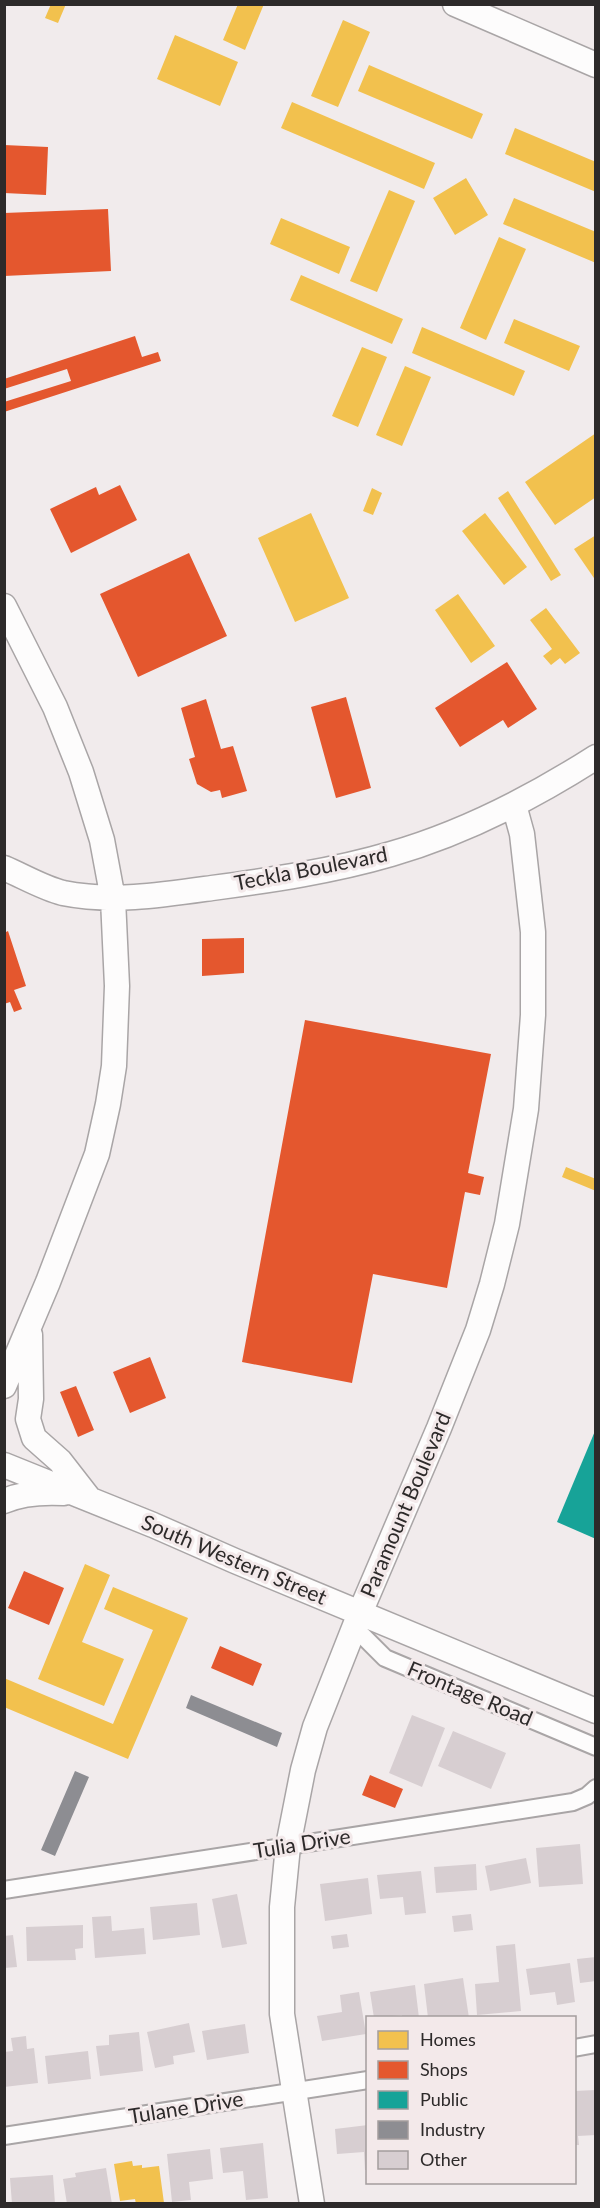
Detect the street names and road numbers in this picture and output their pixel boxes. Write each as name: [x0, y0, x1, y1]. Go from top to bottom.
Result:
street label: Teckla Boulevard: [232, 840, 389, 895]
street label: Paramount Boulevard: [354, 1408, 455, 1601]
street label: South Western Street: [138, 1508, 331, 1609]
street label: Frontage Road: [404, 1655, 537, 1730]
street label: Tulia Drive: [252, 1823, 352, 1863]
street label: Tulane Drive: [127, 2085, 245, 2128]

